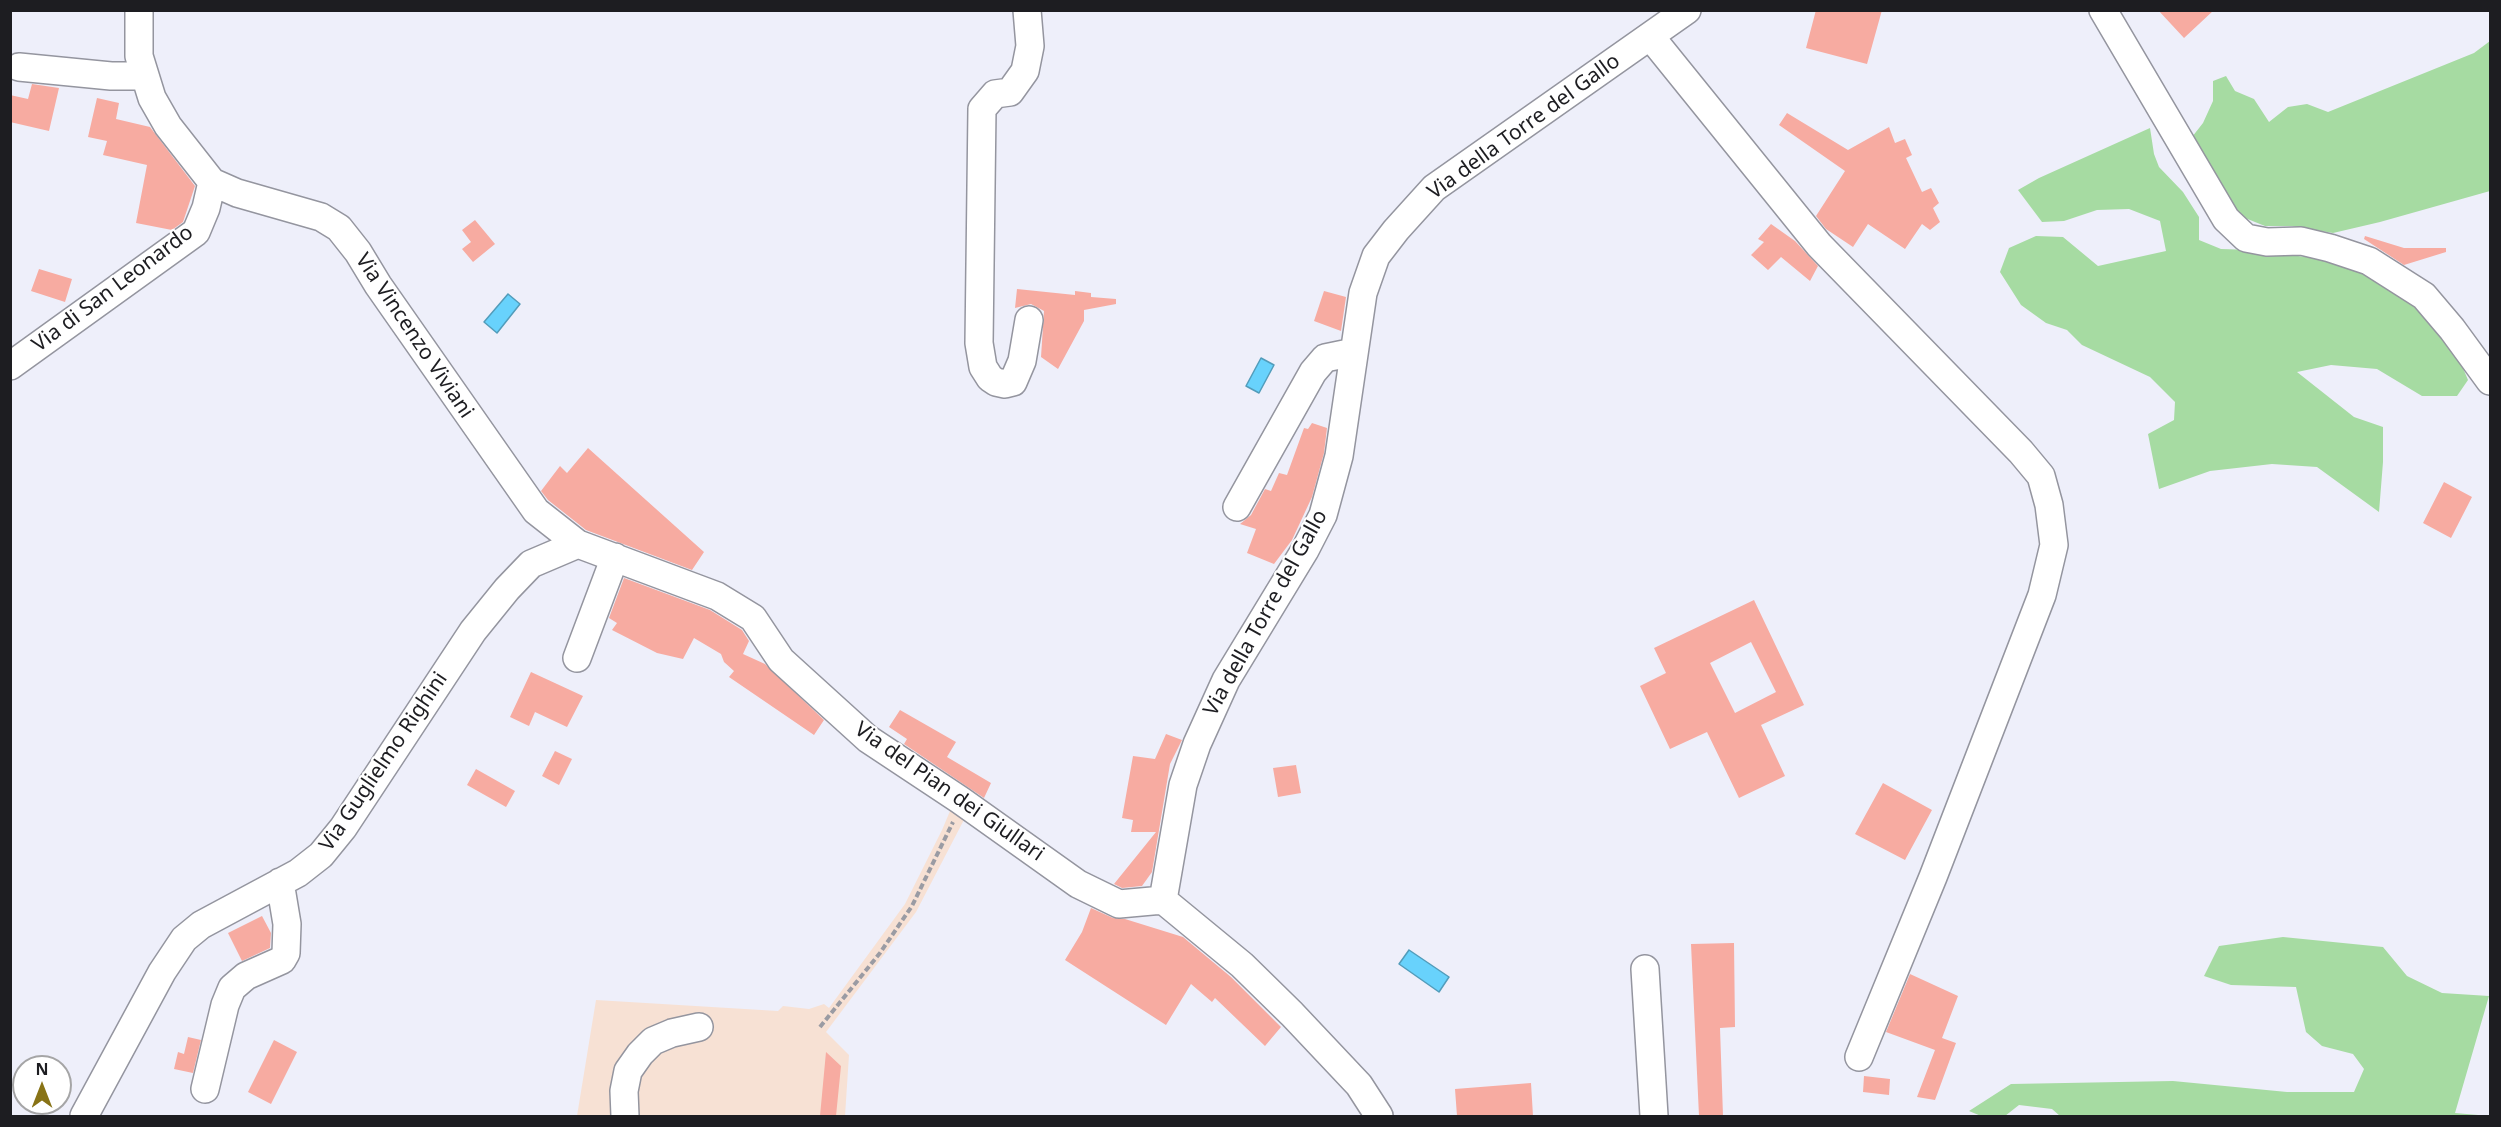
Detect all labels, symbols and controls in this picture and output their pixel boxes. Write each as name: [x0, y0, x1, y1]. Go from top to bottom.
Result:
street label: Via della Torre del Gallo: [1423, 49, 1625, 205]
street label: Via di San Leonardo: [28, 220, 198, 358]
street label: Via Vincenzo Viviani: [349, 249, 479, 423]
street label: Via della Torre del Gallo: [1199, 506, 1333, 720]
street label: Via Guglielmo Righini: [315, 668, 453, 856]
street label: Via del Pian dei Giullari: [850, 717, 1048, 867]
north arrow: [12, 1055, 72, 1115]
text: N: [35, 1058, 49, 1080]

